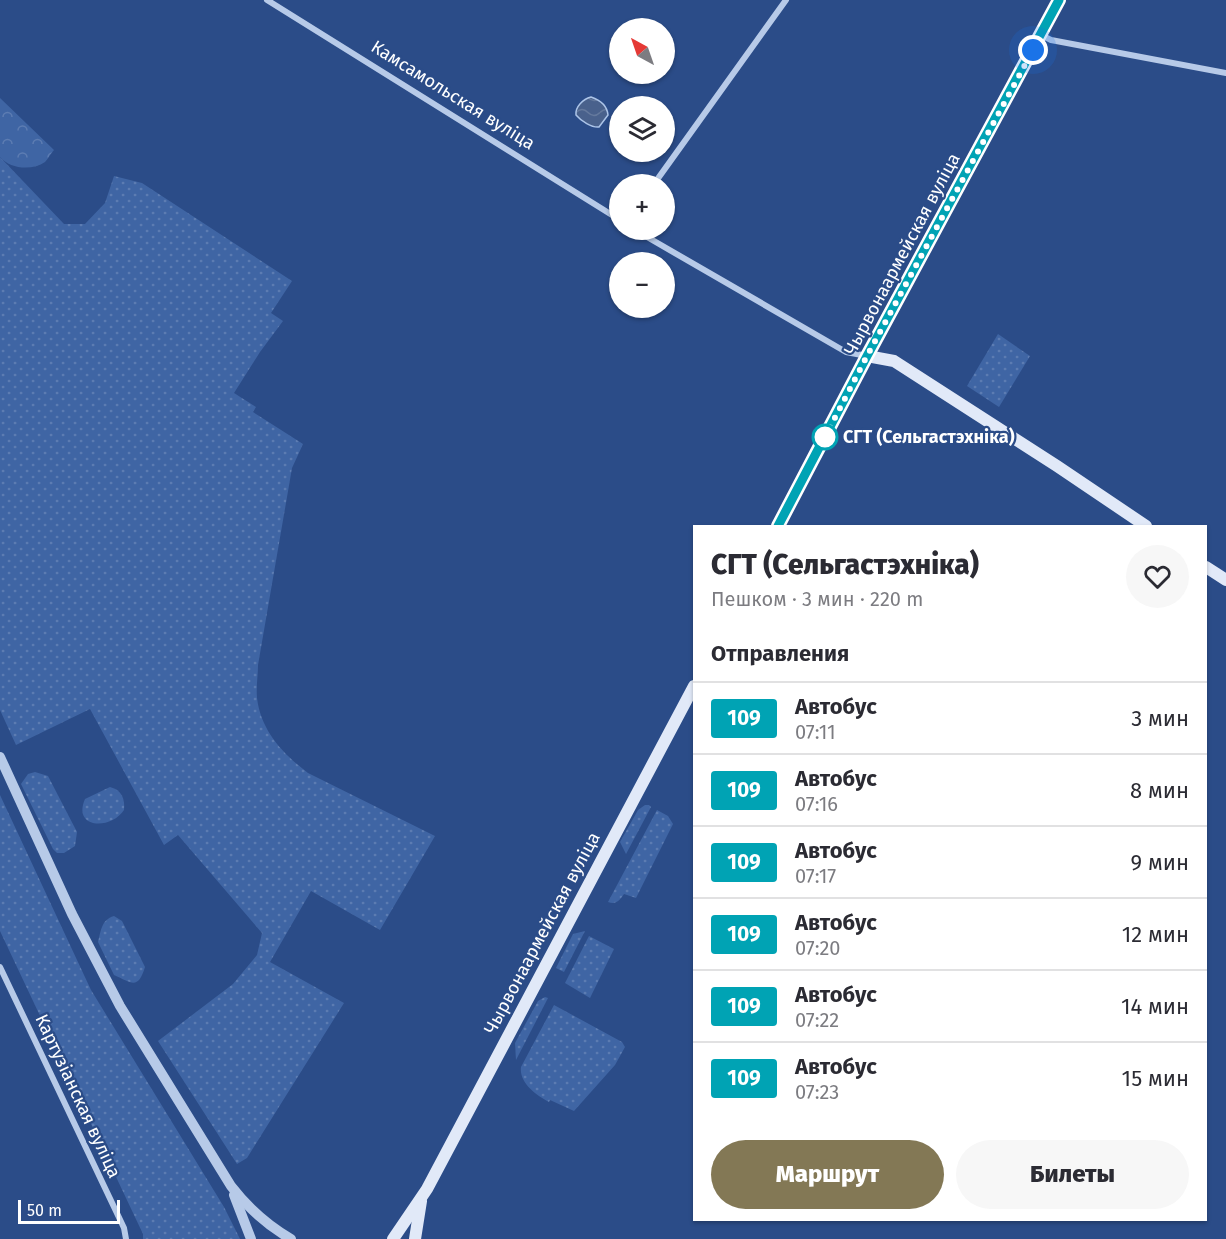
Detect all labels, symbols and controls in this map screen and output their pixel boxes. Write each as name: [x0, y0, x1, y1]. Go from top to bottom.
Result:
north arrow: [609, 18, 675, 84]
map controls: [609, 18, 675, 318]
your location: [1018, 35, 1048, 65]
street label: Камсамольская вуліца: [367, 36, 539, 154]
button: layers: [609, 96, 675, 162]
street label: Чырвонаармейская вуліца: [839, 149, 965, 359]
button: +: [609, 174, 675, 240]
button: −: [609, 252, 675, 318]
marker: СГТ (Сельгастэхніка): [812, 424, 838, 450]
place label: СГТ (Сельгастэхніка): [843, 426, 1015, 448]
button: heart: [1126, 545, 1189, 608]
text: СГТ (Сельгастэхніка): [711, 548, 979, 581]
text: Пешком · 3 мин · 220 m: [711, 587, 923, 611]
text: Отправления: [711, 640, 849, 667]
text: Автобус: [795, 693, 877, 720]
text: 109: [727, 705, 761, 731]
text: 3 мин: [1131, 705, 1189, 732]
text: 07:11: [795, 720, 836, 744]
text: Автобус: [795, 765, 877, 792]
text: 109: [727, 777, 761, 803]
text: 8 мин: [1130, 777, 1189, 804]
text: 07:16: [795, 792, 838, 816]
street label: Чырвонаармейская вуліца: [479, 828, 605, 1038]
text: Автобус: [795, 837, 877, 864]
text: 109: [727, 849, 761, 875]
text: 9 мин: [1131, 849, 1189, 876]
text: 07:17: [795, 864, 836, 888]
text: Автобус: [795, 909, 877, 936]
text: 109: [727, 921, 761, 947]
text: 12 мин: [1122, 921, 1189, 948]
text: 07:20: [795, 936, 841, 960]
text: Автобус: [795, 981, 877, 1008]
text: 109: [727, 993, 761, 1019]
text: 14 мин: [1121, 993, 1189, 1020]
text: 07:22: [795, 1008, 839, 1032]
street label: Картузіанская вуліца: [30, 1011, 126, 1181]
text: Автобус: [795, 1053, 877, 1080]
text: 109: [727, 1065, 761, 1091]
text: 15 мин: [1122, 1065, 1189, 1092]
text: 07:23: [795, 1080, 839, 1104]
button: Маршрут: [711, 1140, 944, 1209]
button: Билеты: [956, 1140, 1189, 1209]
scale bar: [18, 1197, 120, 1224]
text: 50 m: [27, 1201, 62, 1220]

